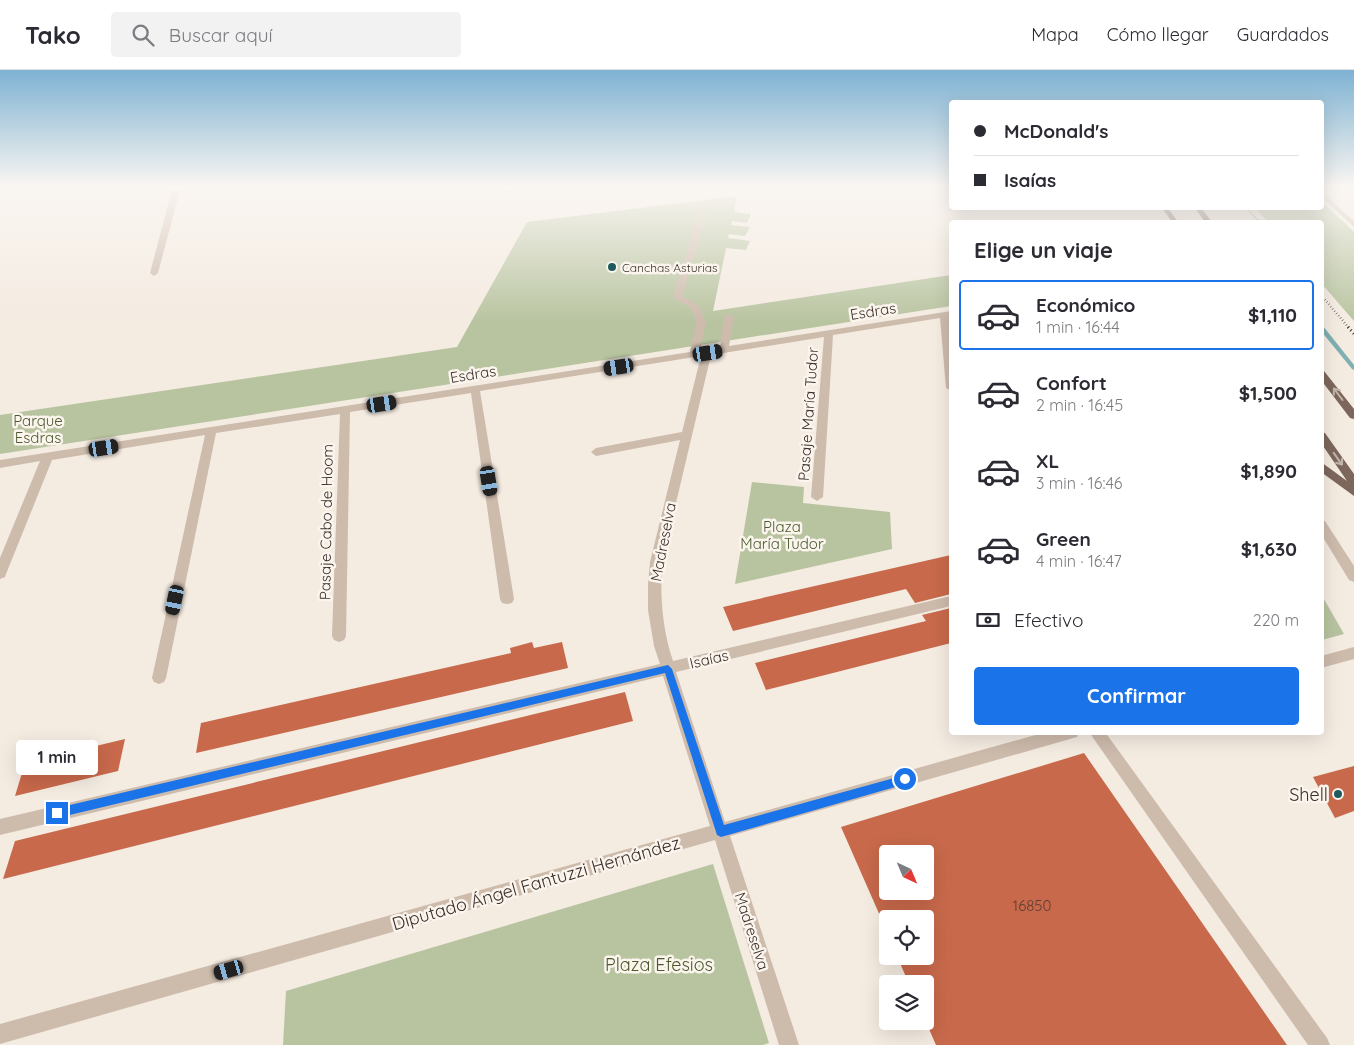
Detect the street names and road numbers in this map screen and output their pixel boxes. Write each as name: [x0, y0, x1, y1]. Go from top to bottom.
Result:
street label: Esdras: [849, 298, 897, 324]
street label: Pasaje María Tudor: [794, 346, 822, 482]
street label: Esdras: [449, 361, 497, 387]
street label: Pasaje Cabo de Hoom: [315, 444, 337, 600]
street label: Madreselva: [646, 501, 680, 583]
street label: Isaías: [688, 645, 730, 673]
street label: Diputado Ángel Fantuzzi Hernández: [389, 831, 683, 935]
street label: Madreselva: [731, 890, 773, 972]

